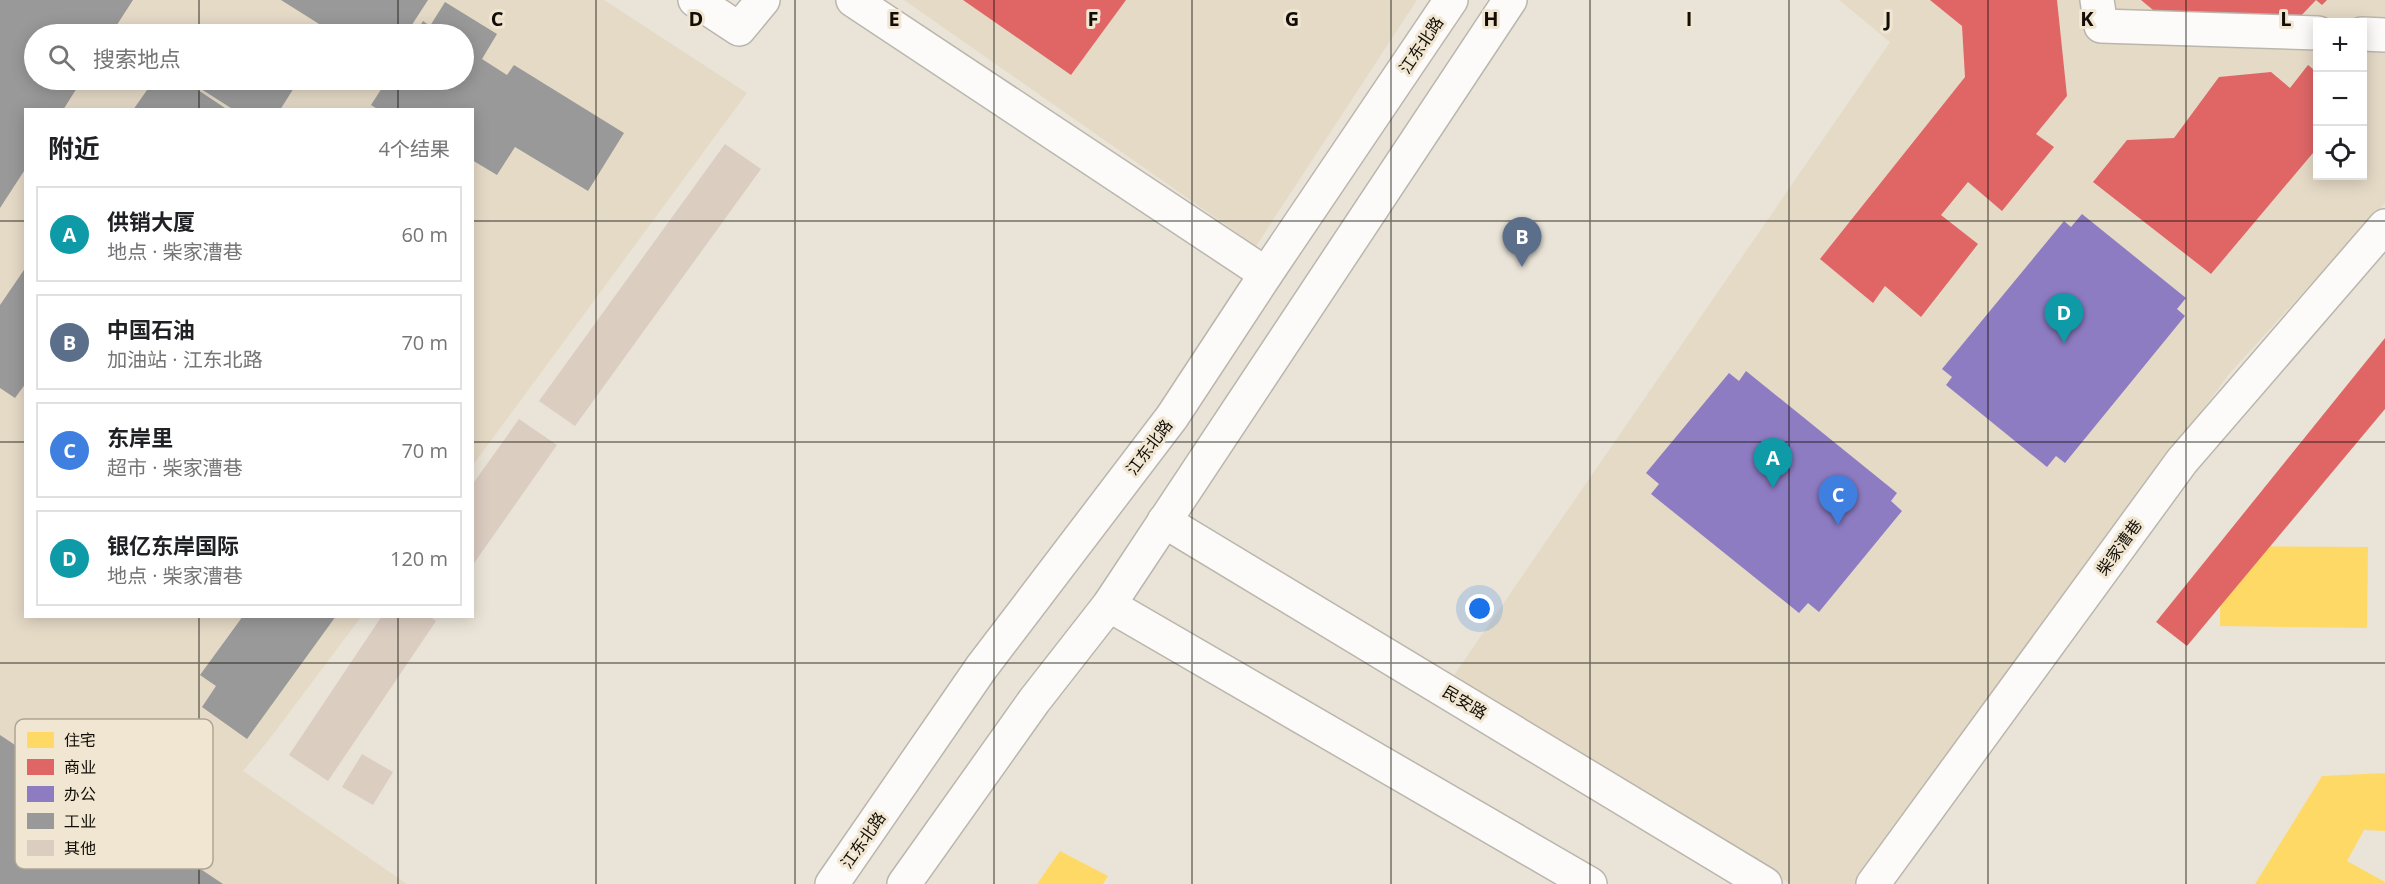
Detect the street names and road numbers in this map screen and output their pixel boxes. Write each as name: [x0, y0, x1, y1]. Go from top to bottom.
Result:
street label: 江东北路: [1394, 12, 1448, 78]
street label: 江东北路: [1121, 415, 1177, 479]
street label: 柴家漕巷: [2091, 515, 2147, 579]
street label: 民安路: [1439, 680, 1491, 724]
street label: 江东北路: [836, 807, 890, 873]

